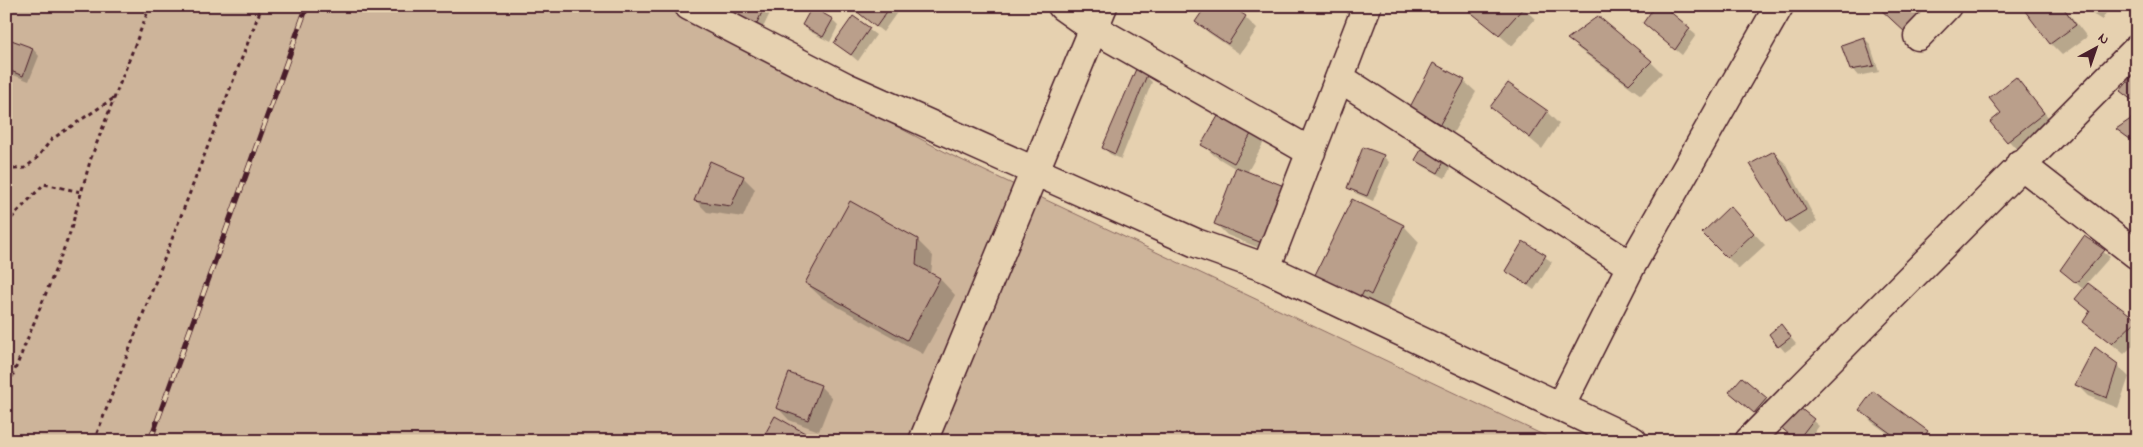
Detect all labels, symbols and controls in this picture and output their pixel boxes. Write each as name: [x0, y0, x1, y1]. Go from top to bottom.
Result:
north arrow: [2070, 22, 2120, 72]
text: N: [2093, 28, 2114, 50]

